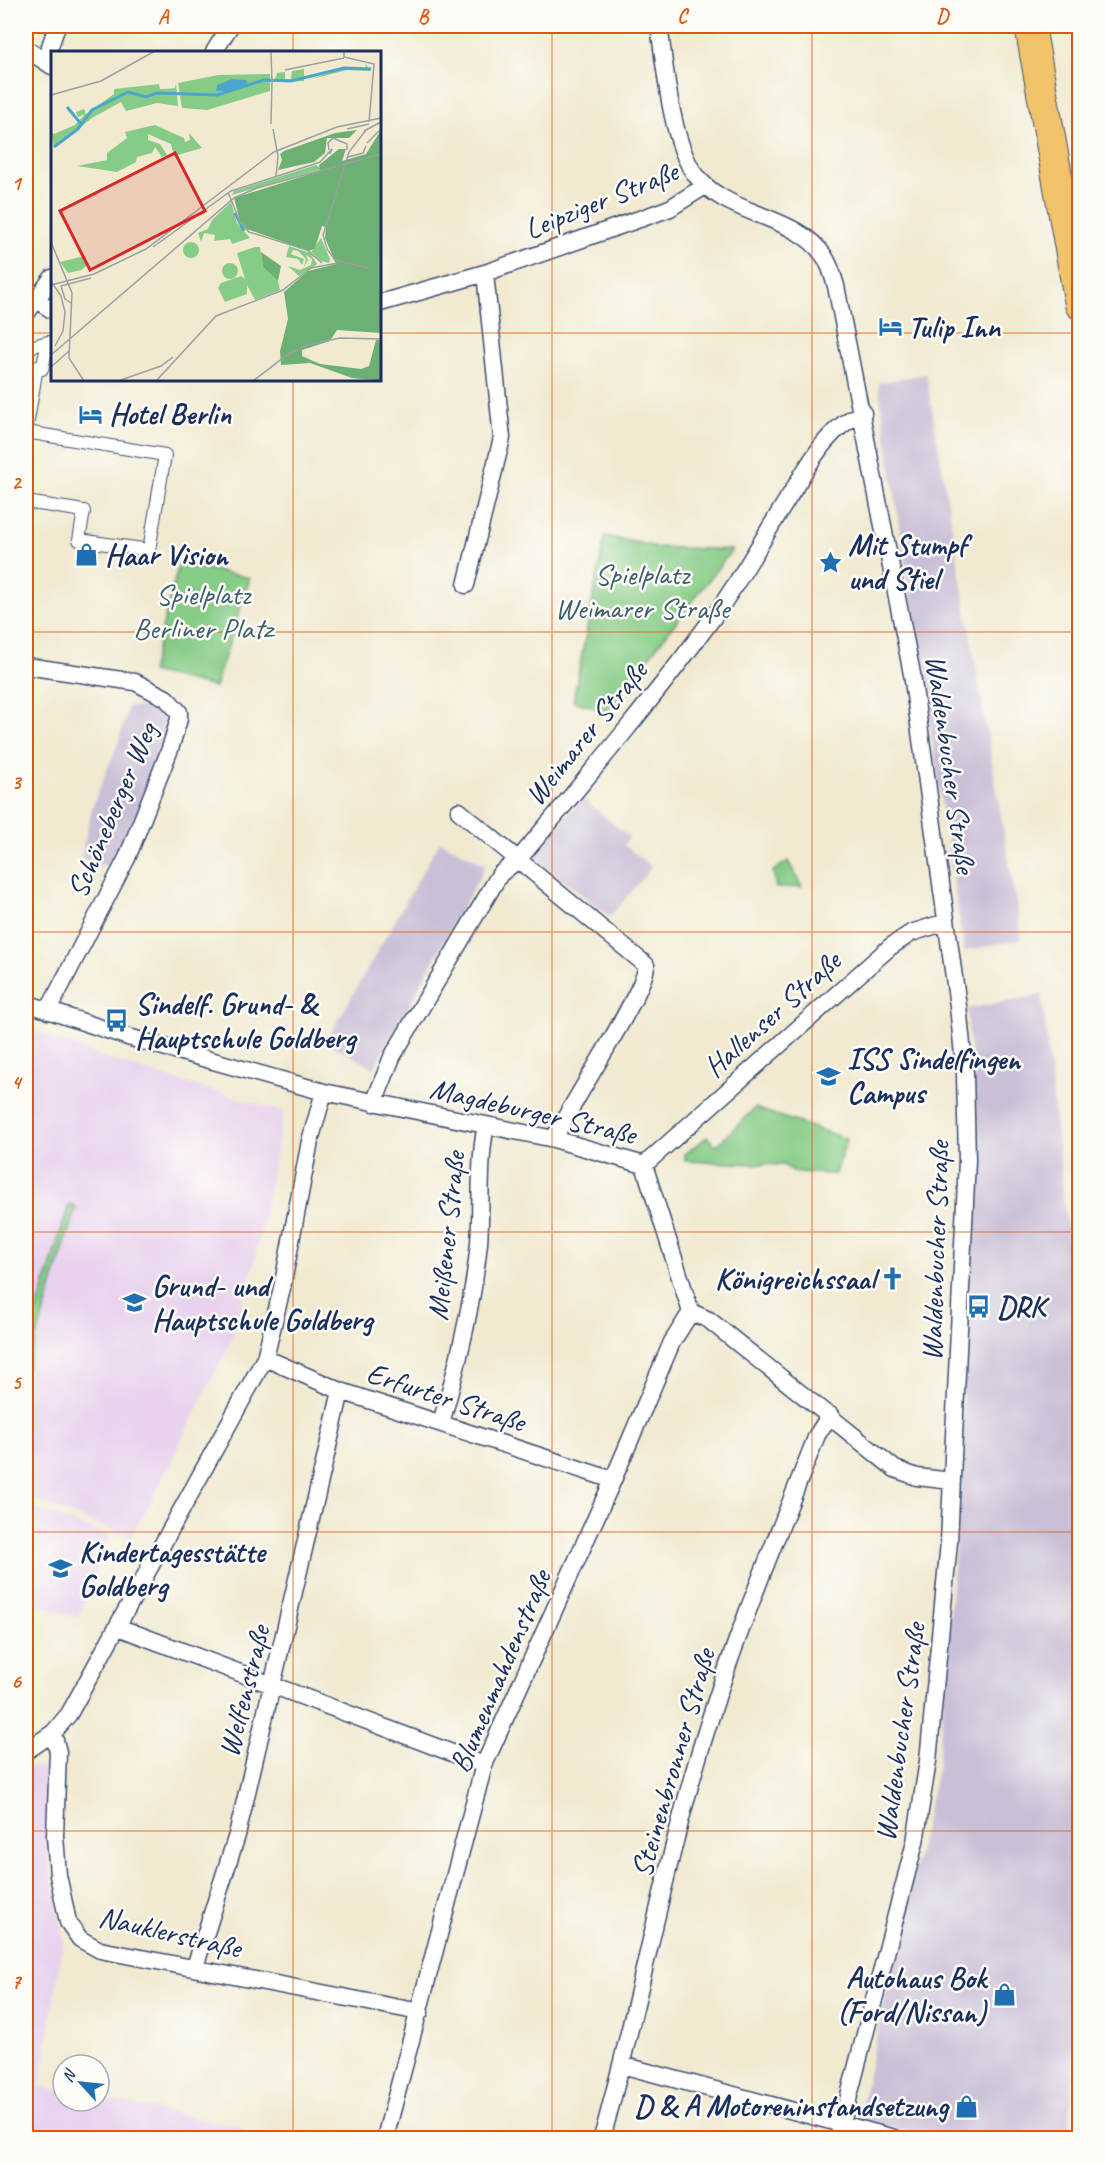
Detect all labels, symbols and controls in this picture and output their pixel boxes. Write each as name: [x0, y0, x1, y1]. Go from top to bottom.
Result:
text: A: [158, 4, 170, 29]
text: B: [418, 4, 430, 29]
text: C: [677, 4, 689, 29]
text: D: [936, 4, 950, 29]
inset map: [51, 51, 381, 381]
street label: Leipziger Straße: [519, 151, 685, 248]
text: 1: [12, 171, 23, 196]
place label: Tulip Inn: [908, 308, 1001, 346]
hotel icon: Tulip Inn: [877, 314, 903, 340]
place label: Hotel Berlin: [109, 395, 232, 433]
hotel icon: Hotel Berlin: [78, 401, 104, 427]
text: 2: [12, 470, 23, 495]
place label: Mit Stumpf und Stiel: [848, 526, 974, 598]
place label: Haar Vision: [105, 536, 230, 574]
shop icon: Haar Vision: [74, 542, 100, 568]
place icon: Mit Stumpf und Stiel: [817, 549, 843, 575]
park label: Spielplatz Weimarer Straße: [555, 555, 732, 627]
park label: Spielplatz Berliner Platz: [133, 575, 276, 647]
street label: Weimarer Straße: [516, 651, 657, 813]
street label: Waldenbucher Straße: [917, 652, 985, 878]
street label: Schöneberger Weg: [58, 715, 167, 903]
text: 3: [12, 770, 23, 795]
street label: Hallenser Straße: [696, 941, 850, 1085]
place label: Sindelf. Grund- & Hauptschule Goldberg: [135, 985, 358, 1057]
bus stop icon: Sindelf. Grund- & Hauptschule Goldberg: [104, 1008, 130, 1034]
place label: ISS Sindelfingen Campus: [847, 1040, 1022, 1112]
school or university icon: ISS Sindelfingen Campus: [816, 1063, 842, 1089]
street label: Magdeburger Straße: [426, 1069, 642, 1154]
text: 4: [12, 1070, 24, 1095]
street label: Waldenbucher Straße: [912, 1138, 958, 1362]
street label: Meißener Straße: [418, 1148, 474, 1322]
place label: Königreichssaal: [715, 1260, 881, 1298]
church icon: Königreichssaal: [880, 1266, 906, 1292]
place label: Grund- und Hauptschule Goldberg: [152, 1267, 375, 1339]
place label: DRK: [997, 1288, 1051, 1326]
school or university icon: Grund- und Hauptschule Goldberg: [121, 1290, 147, 1316]
bus stop icon: DRK: [966, 1294, 992, 1320]
street label: Erfurter Straße: [362, 1354, 532, 1441]
text: 5: [12, 1370, 23, 1395]
place label: Kindertagesstätte Goldberg: [79, 1533, 267, 1605]
school or university icon: Kindertagesstätte Goldberg: [48, 1556, 74, 1582]
street label: Blumenmahdenstraße: [440, 1562, 561, 1778]
street label: Waldenbucher Straße: [866, 1618, 934, 1844]
street label: Welfenstraße: [209, 1619, 279, 1761]
street label: Steinenbronner Straße: [622, 1642, 724, 1882]
text: 6: [11, 1669, 22, 1694]
street label: Nauklerstraße: [95, 1897, 247, 1967]
place label: Autohaus Bok (Ford/Nissan): [837, 1959, 989, 2031]
text: 7: [12, 1969, 23, 1994]
shop icon: Autohaus Bok (Ford/Nissan): [991, 1982, 1017, 2008]
north arrow: [51, 2053, 111, 2113]
text: N: [57, 2065, 81, 2086]
place label: D & A Motoreninstandsetzung: [634, 2087, 950, 2125]
shop icon: D & A Motoreninstandsetzung: [953, 2093, 979, 2119]

